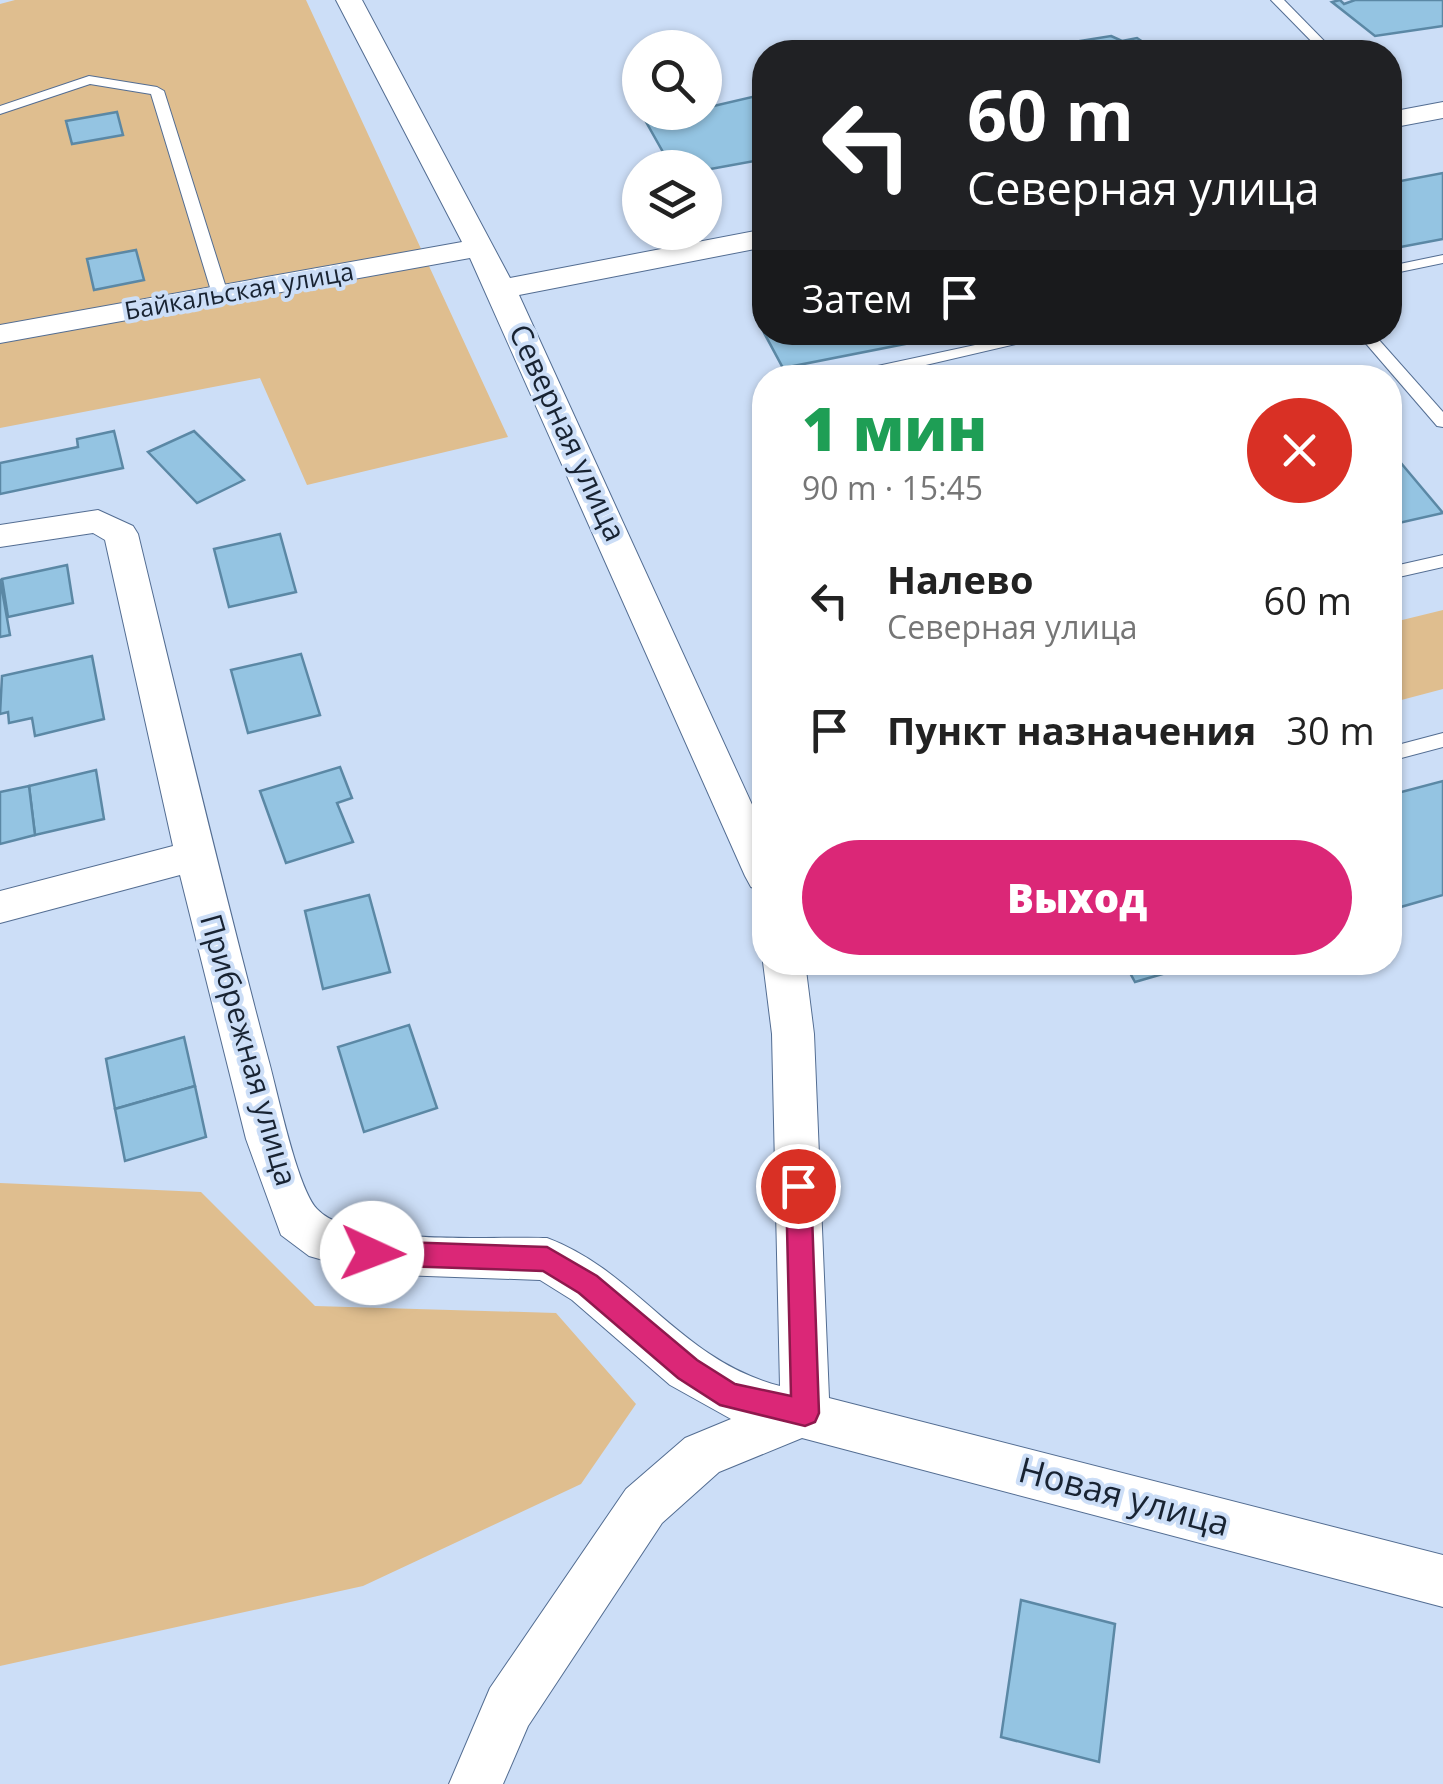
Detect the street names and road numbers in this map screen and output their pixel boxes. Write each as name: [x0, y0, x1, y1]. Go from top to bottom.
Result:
street label: Байкальская улица: [121, 253, 356, 327]
street label: Северная улица: [500, 317, 637, 547]
street label: Прибрежная улица: [191, 909, 308, 1190]
street label: Новая улица: [1014, 1445, 1235, 1546]

